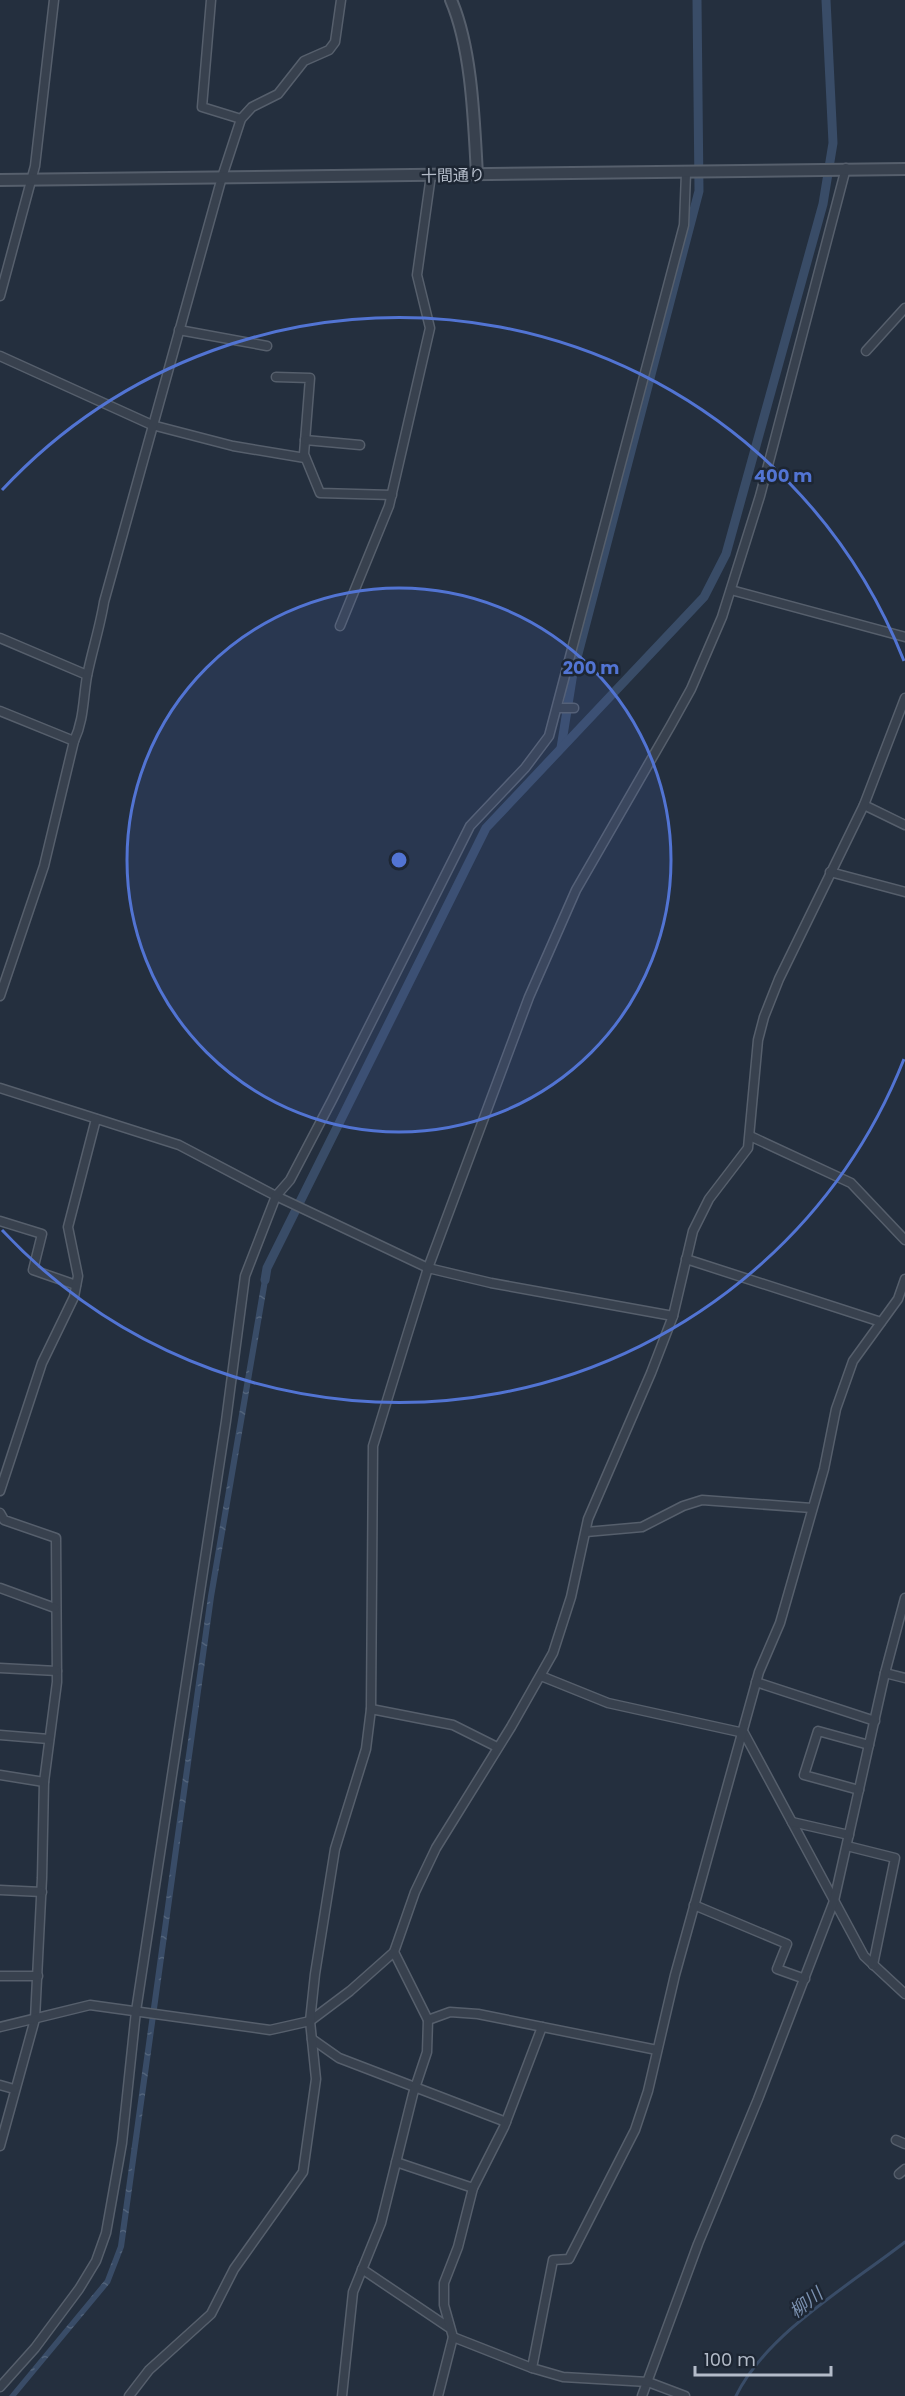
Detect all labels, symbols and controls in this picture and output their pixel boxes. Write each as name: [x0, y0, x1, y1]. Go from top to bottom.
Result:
street label: 十間通り: [421, 163, 485, 188]
text: 400 m: [754, 463, 812, 488]
text: 200 m: [563, 655, 619, 680]
centre of rings: [389, 850, 409, 870]
water label: 柳川: [784, 2280, 829, 2324]
scale bar: [695, 2339, 832, 2377]
text: 100 m: [704, 2347, 756, 2372]

